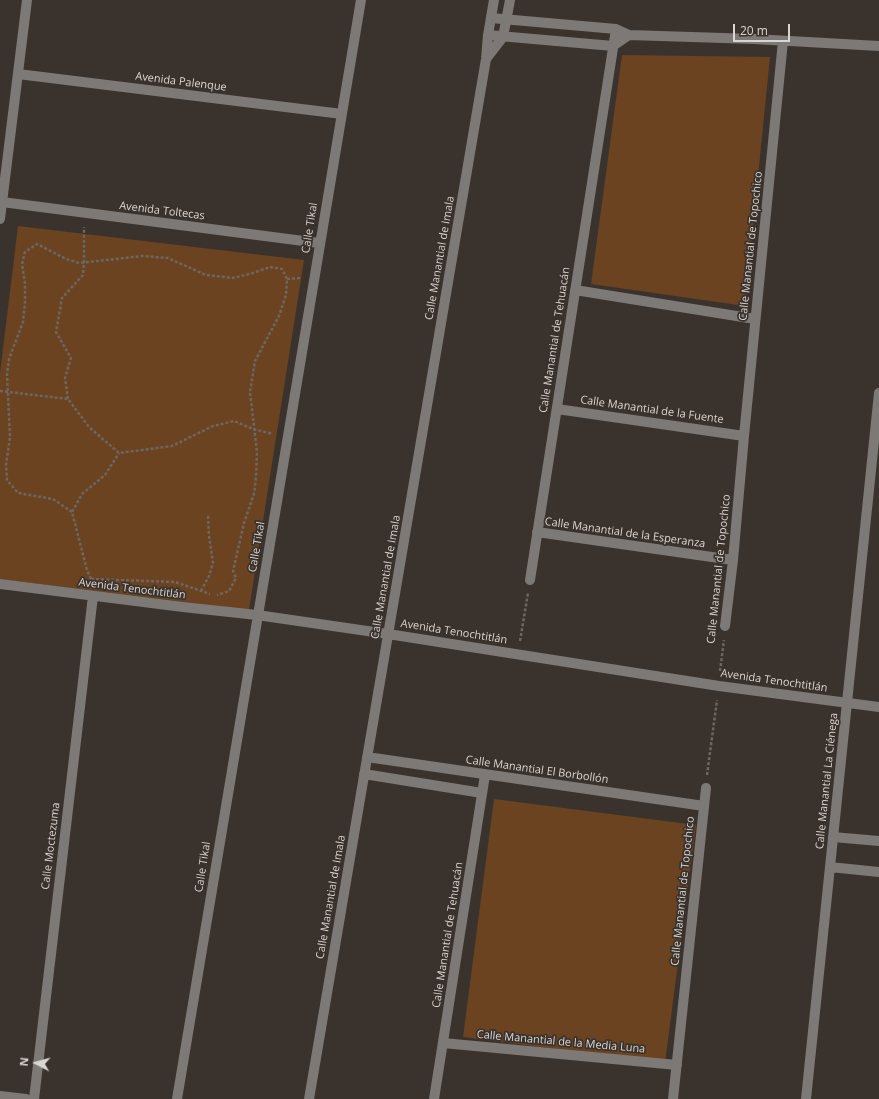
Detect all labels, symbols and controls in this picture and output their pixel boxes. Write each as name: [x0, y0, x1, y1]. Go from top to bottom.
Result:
scale bar: [735, 16, 792, 42]
text: 20 m: [740, 22, 768, 39]
street label: Avenida Palenque: [135, 70, 227, 94]
street label: Calle Manantial de Topochico: [737, 171, 765, 321]
street label: Calle Manantial de Imala: [423, 195, 457, 321]
street label: Avenida Toltecas: [119, 199, 205, 223]
street label: Calle Tikal: [299, 202, 321, 254]
street label: Calle Manantial de Tehuacán: [537, 266, 573, 414]
street label: Calle Manantial de la Fuente: [579, 393, 725, 427]
street label: Calle Manantial de Topochico: [705, 494, 733, 644]
street label: Calle Manantial de Imala: [369, 514, 403, 640]
street label: Calle Manantial de la Esperanza: [544, 515, 706, 551]
street label: Calle Tikal: [246, 521, 268, 573]
street label: Avenida Tenochtitlán: [78, 576, 186, 602]
street label: Avenida Tenochtitlán: [400, 617, 508, 647]
street label: Avenida Tenochtitlán: [720, 667, 828, 695]
street label: Calle Manantial La Ciénega: [813, 712, 841, 850]
street label: Calle Manantial El Borbollón: [465, 753, 609, 787]
street label: Calle Moctezuma: [39, 802, 63, 890]
street label: Calle Manantial de Topochico: [669, 816, 697, 966]
street label: Calle Manantial de Imala: [314, 834, 348, 960]
street label: Calle Tikal: [192, 841, 214, 893]
street label: Calle Manantial de Tehuacán: [430, 861, 466, 1009]
street label: Calle Manantial de la Media Luna: [476, 1028, 646, 1056]
north arrow: [16, 1043, 56, 1083]
text: N: [16, 1056, 31, 1067]

